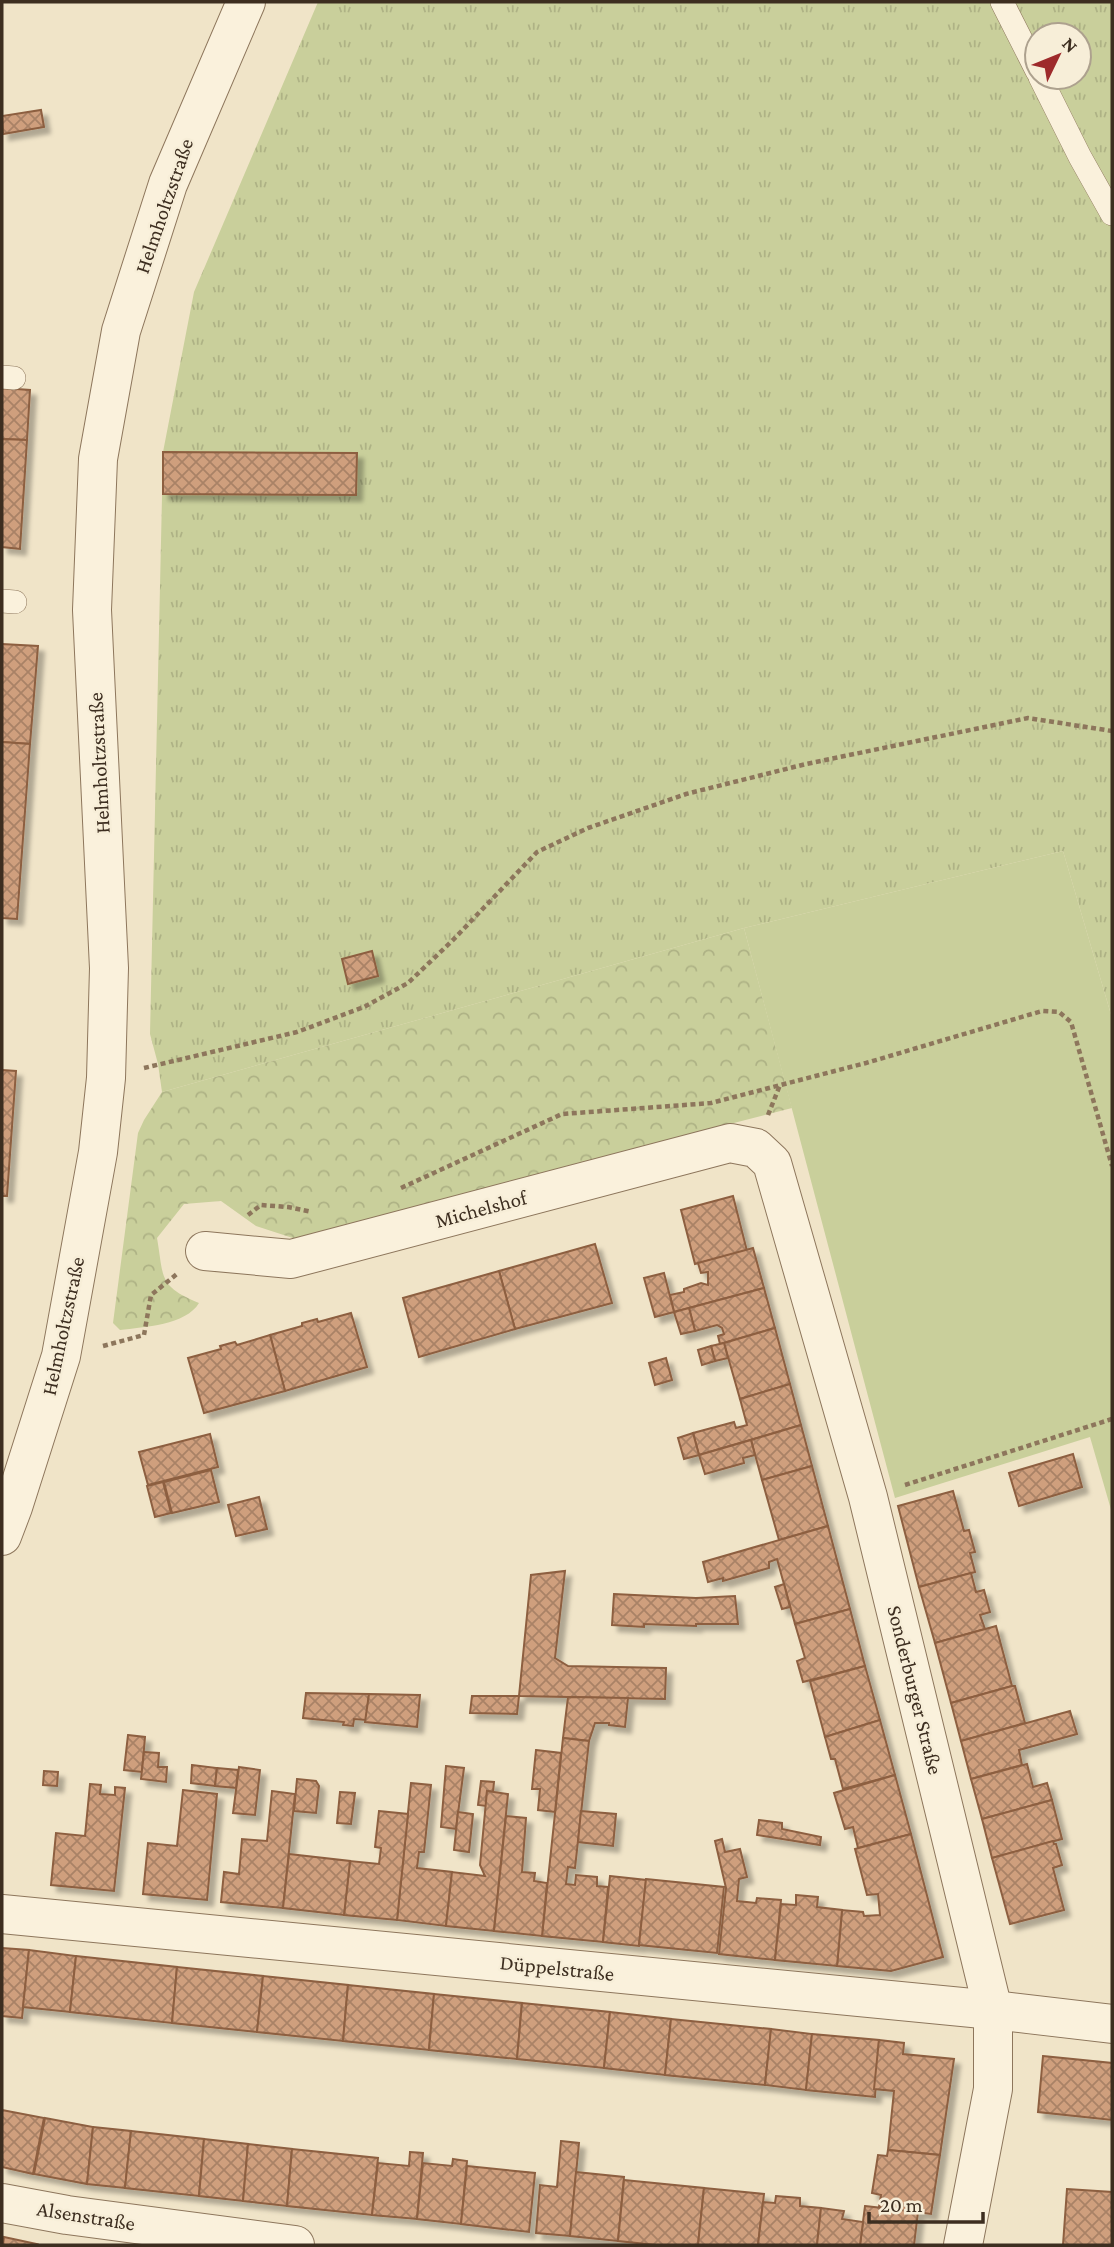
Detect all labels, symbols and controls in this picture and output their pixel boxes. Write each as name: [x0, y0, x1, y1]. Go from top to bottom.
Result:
north arrow: [1023, 21, 1093, 91]
text: N: [1058, 33, 1082, 57]
street label: Helmholtzstraße: [130, 135, 198, 277]
street label: Helmholtzstraße: [83, 692, 115, 834]
street label: Michelshof: [433, 1185, 531, 1233]
street label: Helmholtzstraße: [37, 1254, 89, 1398]
street label: Sonderburger Straße: [882, 1603, 948, 1777]
street label: Düppelstraße: [499, 1950, 615, 1986]
scale bar: [869, 2180, 983, 2224]
text: 20 m: [880, 2193, 923, 2217]
street label: Alsenstraße: [35, 2196, 137, 2236]

